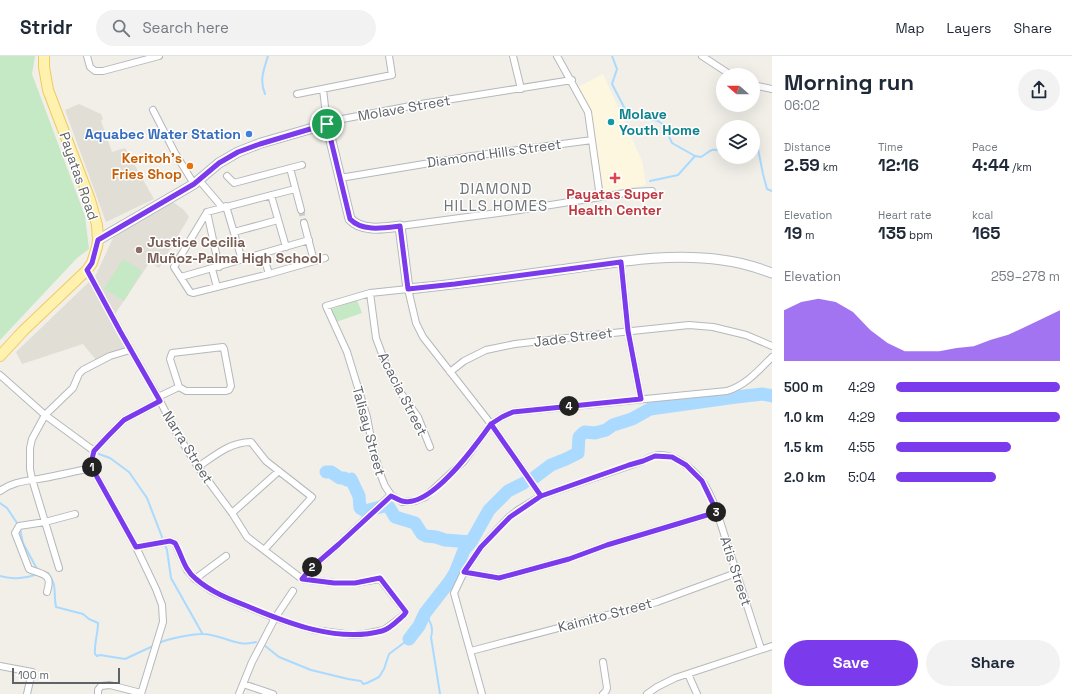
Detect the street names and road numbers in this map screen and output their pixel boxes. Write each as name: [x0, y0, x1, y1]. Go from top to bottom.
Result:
street label: Molave Street: [356, 91, 452, 125]
street label: Payatas Road: [56, 130, 102, 222]
street label: Diamond Hills Street: [425, 135, 563, 171]
street label: Jade Street: [532, 323, 614, 351]
street label: Acacia Street: [374, 349, 432, 439]
street label: Talisay Street: [348, 384, 390, 478]
street label: Narra Street: [159, 407, 217, 487]
street label: Atis Street: [716, 534, 756, 608]
street label: Kaimito Street: [556, 594, 654, 636]

